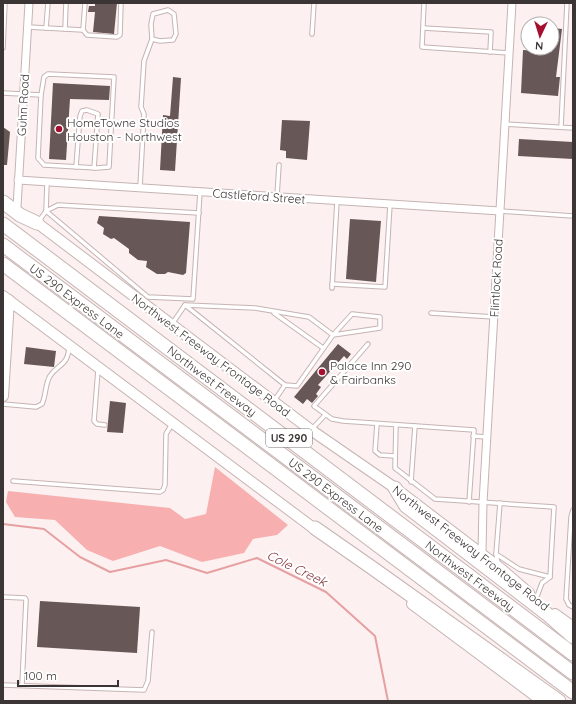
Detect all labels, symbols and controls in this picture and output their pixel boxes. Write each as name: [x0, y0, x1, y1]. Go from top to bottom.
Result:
north arrow: [520, 16, 560, 56]
text: N: [535, 39, 544, 53]
street label: Guhn Road: [14, 74, 32, 136]
place label: HomeTowne Studios Houston - Northwest: [67, 115, 182, 144]
marker: HomeTowne Studios Houston - Northwest: [54, 124, 64, 134]
street label: Castleford Street: [212, 185, 306, 207]
street label: Flintlock Road: [486, 238, 506, 318]
street label: US 290 Express Lane: [27, 260, 128, 342]
street label: Northwest Freeway Frontage Road: [129, 291, 293, 419]
street label: Northwest Freeway: [165, 343, 259, 419]
place label: Palace Inn 290 & Fairbanks: [330, 358, 411, 387]
marker: Palace Inn 290 & Fairbanks: [317, 367, 327, 377]
road number: US 290: [266, 429, 312, 447]
street label: US 290 Express Lane: [286, 454, 387, 536]
street label: Northwest Freeway Frontage Road: [390, 482, 552, 614]
street label: Northwest Freeway: [423, 538, 517, 614]
water label: Cole Creek: [264, 547, 331, 590]
scale bar: [18, 662, 118, 688]
text: 100 m: [24, 668, 57, 683]

